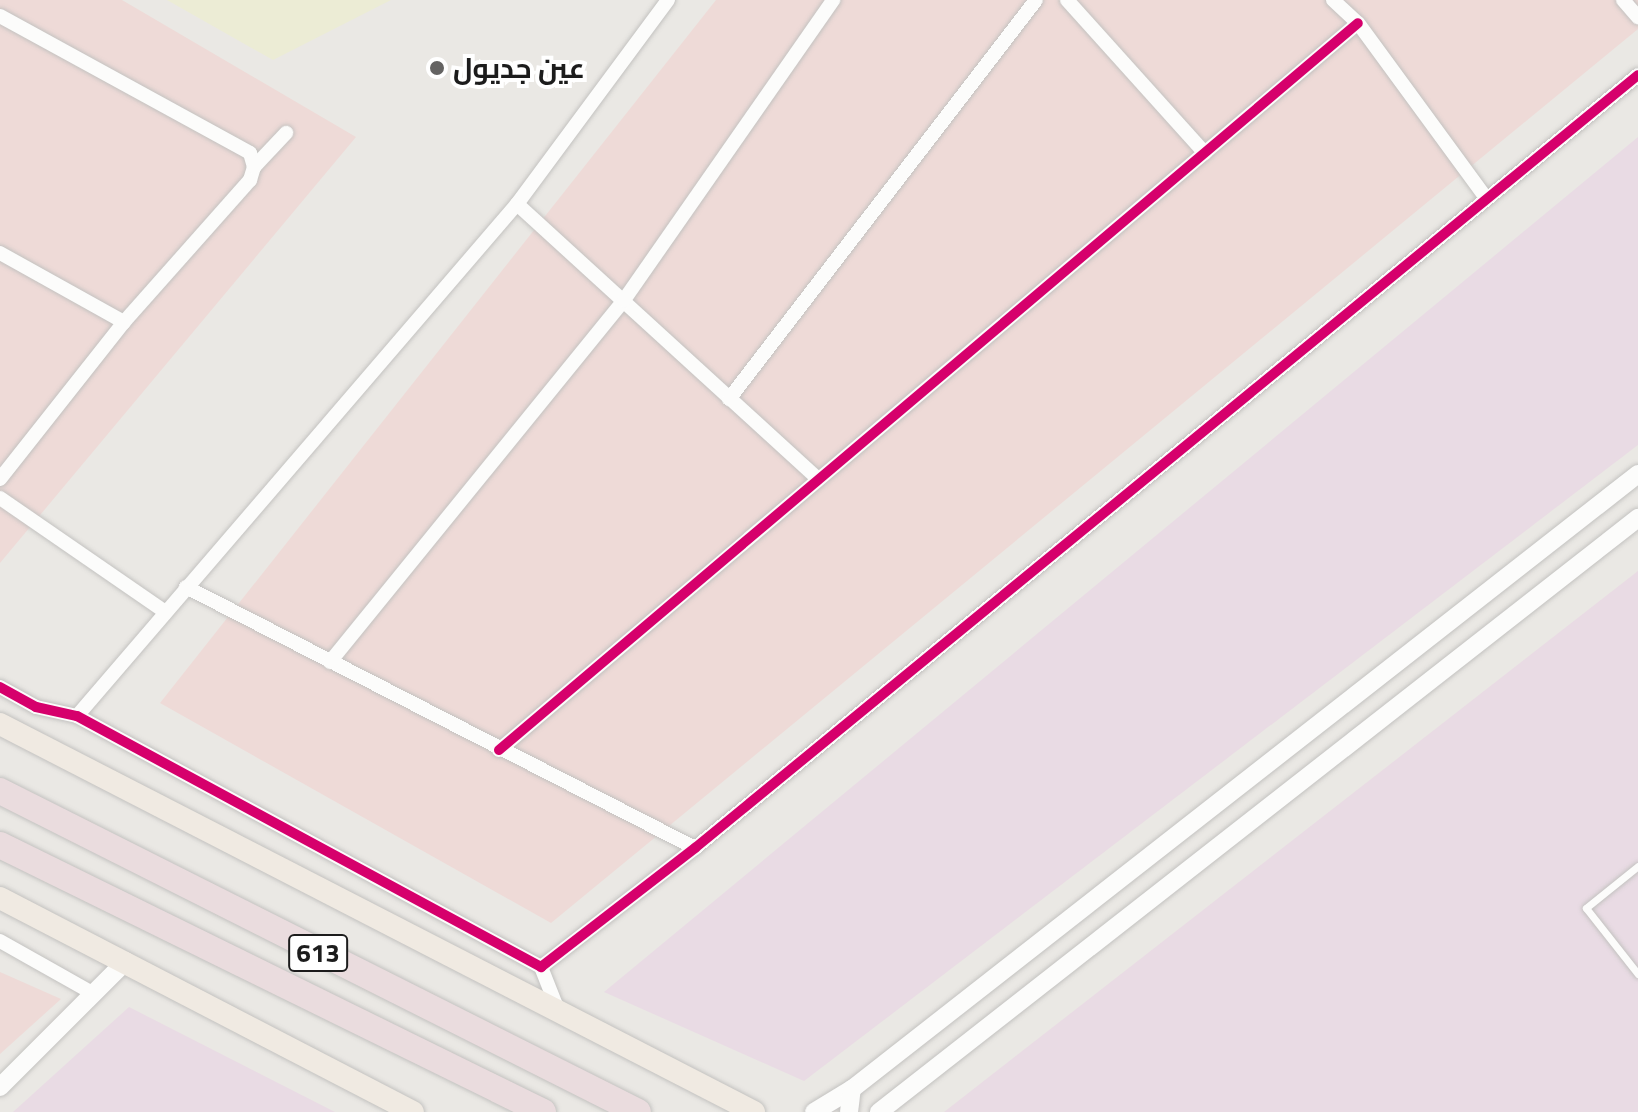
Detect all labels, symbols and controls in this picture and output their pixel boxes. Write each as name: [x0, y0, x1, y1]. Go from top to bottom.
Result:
place label: عين جديول: [453, 51, 585, 85]
marker: عين جديول: [428, 59, 446, 77]
road number: 613: [288, 931, 348, 975]

